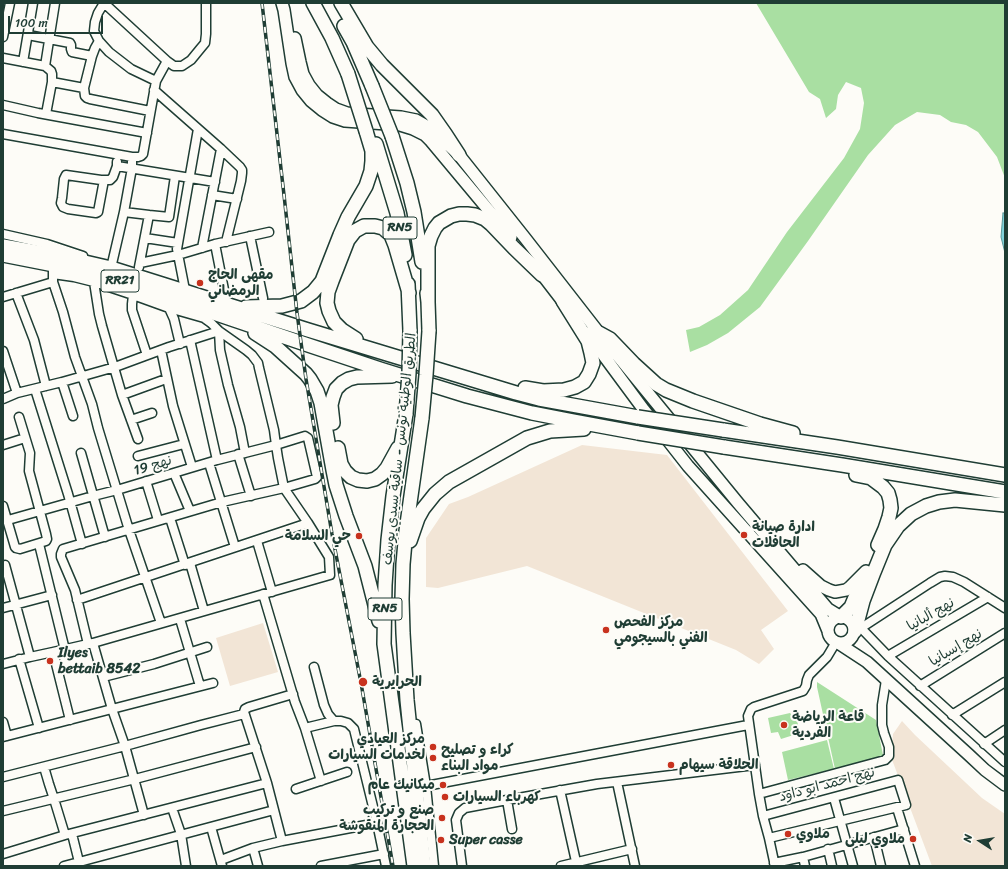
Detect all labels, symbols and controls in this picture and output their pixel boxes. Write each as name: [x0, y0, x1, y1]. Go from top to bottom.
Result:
scale bar: [10, 8, 105, 34]
text: 100 m: [15, 12, 48, 34]
road number: RN5: [383, 217, 417, 239]
place label: مقهى الحاج الرمضاني: [208, 267, 273, 300]
road number: RR21: [101, 270, 139, 292]
marker: مقهى الحاج الرمضاني: [195, 278, 205, 288]
street label: الطريق الوطنية تونس - ساقية سيدي يوسف: [379, 332, 421, 566]
street label: نهج 19: [132, 452, 174, 480]
place label: ادارة صيانة الحافلات: [752, 519, 815, 552]
place label: حي السلامة: [285, 528, 351, 544]
marker: ادارة صيانة الحافلات: [739, 530, 749, 540]
marker: حي السلامة: [354, 531, 364, 541]
street label: نهج ألبانيا: [904, 595, 958, 635]
road number: RN5: [368, 598, 402, 620]
place label: مركز الفحص الفني بالسيجومي: [614, 614, 708, 646]
marker: مركز الفحص الفني بالسيجومي: [601, 625, 611, 635]
street label: نهج إسبانيا: [926, 626, 986, 670]
place label: Ilyes bettaib 8542: [58, 645, 140, 678]
marker: Ilyes bettaib 8542: [45, 656, 55, 666]
place label: الحرايرية: [372, 674, 422, 690]
marker: الحرايرية: [357, 676, 369, 688]
place label: قاعة الرياضة الفردية: [792, 709, 864, 742]
marker: قاعة الرياضة الفردية: [779, 720, 789, 730]
place label: مركز العيادي لخدمات السيارات: [328, 731, 425, 764]
marker: مركز العيادي لخدمات السيارات: [428, 742, 438, 752]
place label: كراء و تصليح مواد البناء: [441, 742, 514, 774]
marker: كراء و تصليح مواد البناء: [428, 753, 438, 763]
place label: الحلاقة سيهام: [679, 757, 758, 773]
marker: الحلاقة سيهام: [666, 760, 676, 770]
street label: نهج احمد ابو داود: [777, 764, 877, 806]
place label: ميكانيك عام: [368, 777, 435, 793]
marker: ميكانيك عام: [438, 780, 448, 790]
place label: كهرباء السيارات: [453, 789, 541, 805]
marker: كهرباء السيارات: [440, 792, 450, 802]
place label: صنع و تركيب الحجارة المنقوشة: [339, 802, 434, 834]
marker: صنع و تركيب الحجارة المنقوشة: [437, 813, 447, 823]
north arrow: [960, 821, 1000, 861]
place label: ملاوي: [796, 826, 830, 842]
marker: ملاوي: [783, 829, 793, 839]
place label: ملاوي ليلى: [845, 831, 905, 847]
place label: Super casse: [449, 832, 523, 848]
text: N: [958, 833, 978, 844]
marker: ملاوي ليلى: [908, 834, 918, 844]
marker: Super casse: [436, 835, 446, 845]

